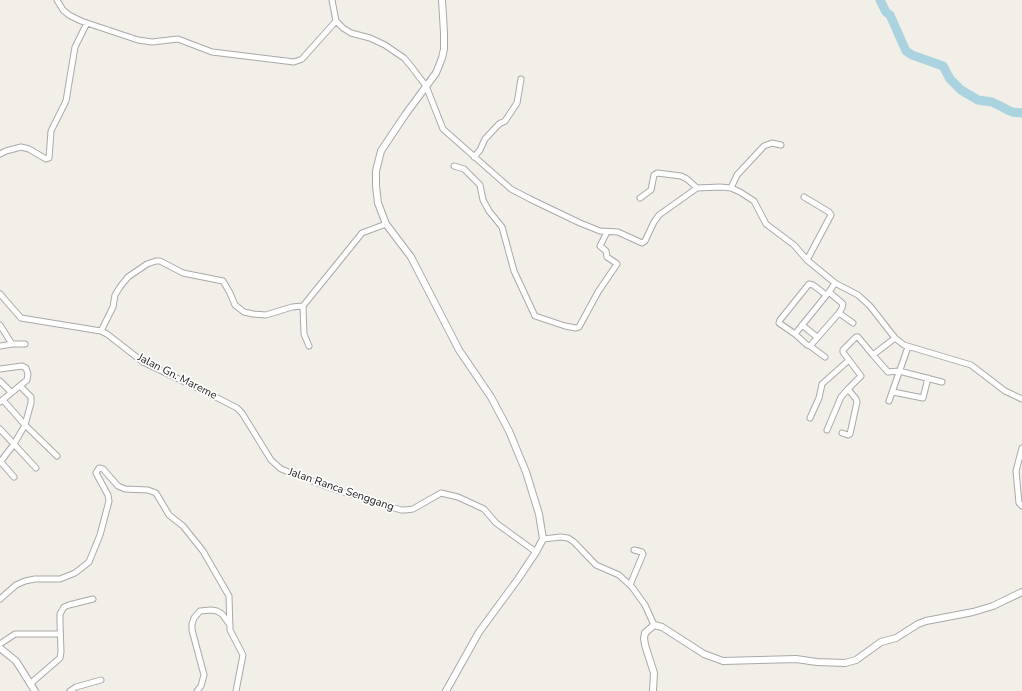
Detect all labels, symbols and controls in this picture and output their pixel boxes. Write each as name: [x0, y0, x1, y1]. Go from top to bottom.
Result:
street label: Jalan Gn. Mareme: [135, 351, 219, 403]
street label: Jalan Ranca Senggang: [286, 466, 396, 514]

